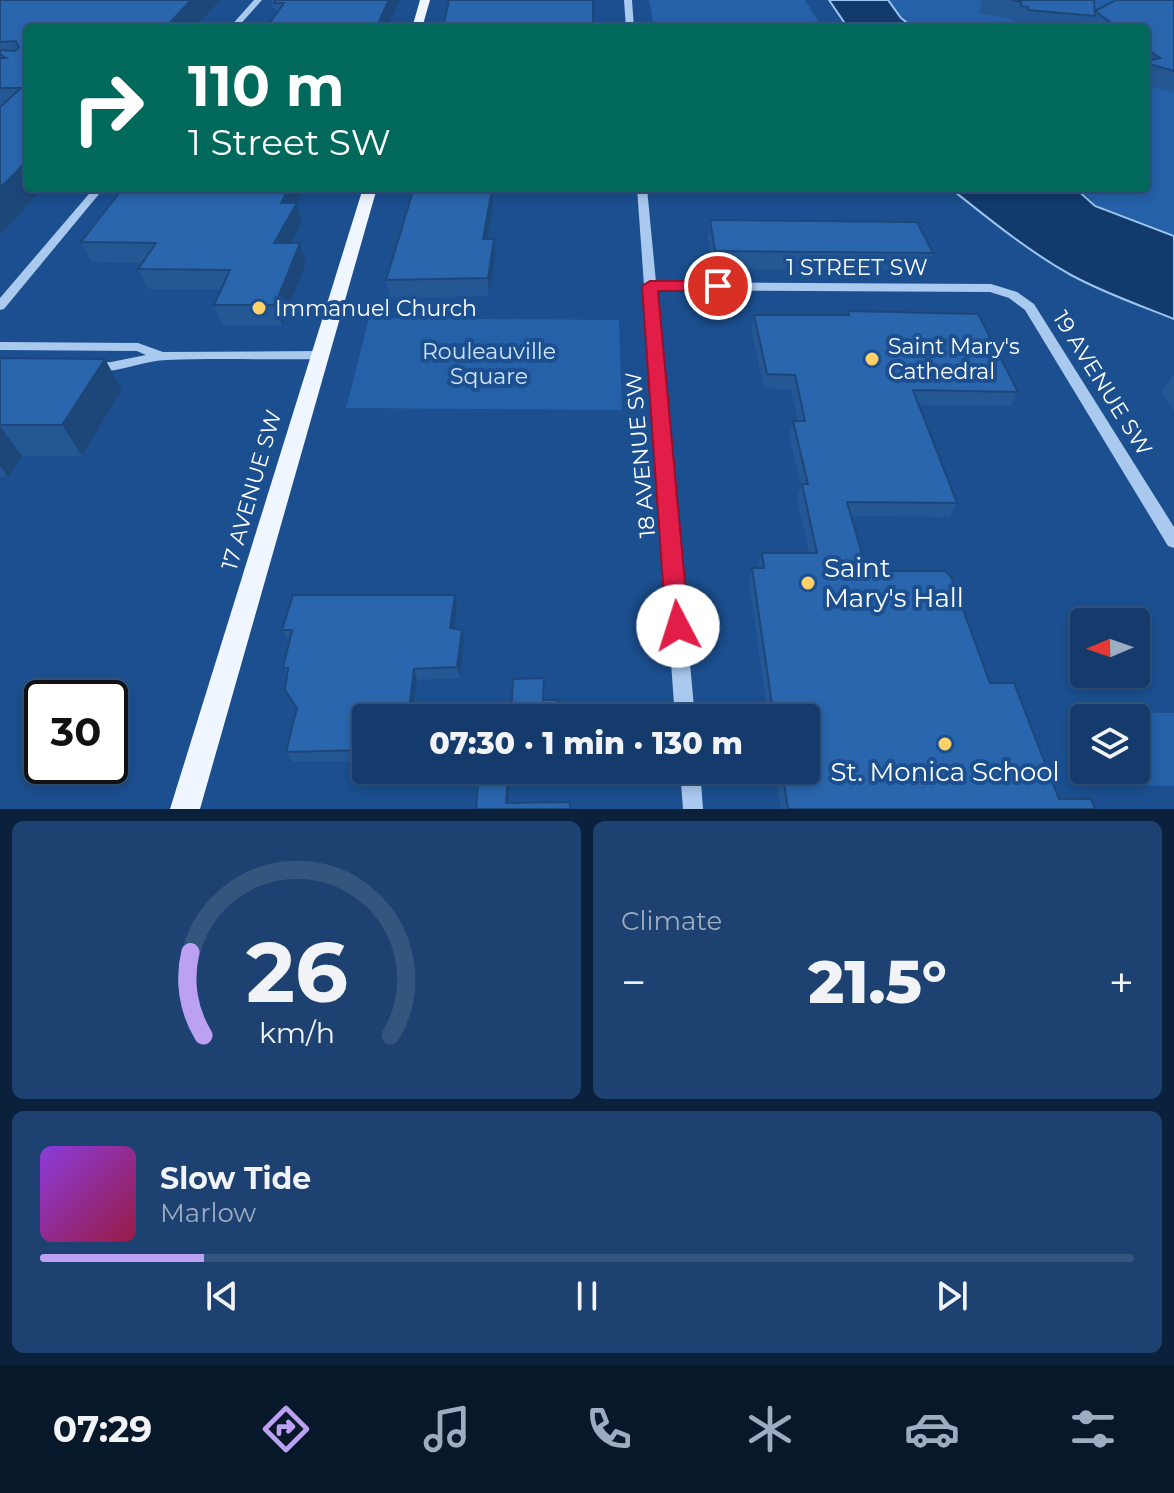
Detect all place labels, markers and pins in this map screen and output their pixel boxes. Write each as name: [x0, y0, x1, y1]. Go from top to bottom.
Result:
pin: [684, 252, 752, 320]
place label: Immanuel Church: [275, 295, 477, 322]
marker: Immanuel Church: [250, 299, 268, 317]
place label: Saint Mary's Cathedral: [888, 333, 1020, 385]
marker: Saint Mary's Cathedral: [863, 350, 881, 368]
place label: Saint Mary's Hall: [824, 552, 964, 614]
marker: Saint Mary's Hall: [799, 574, 817, 592]
marker: St. Monica School: [936, 735, 954, 753]
place label: St. Monica School: [830, 756, 1060, 788]

